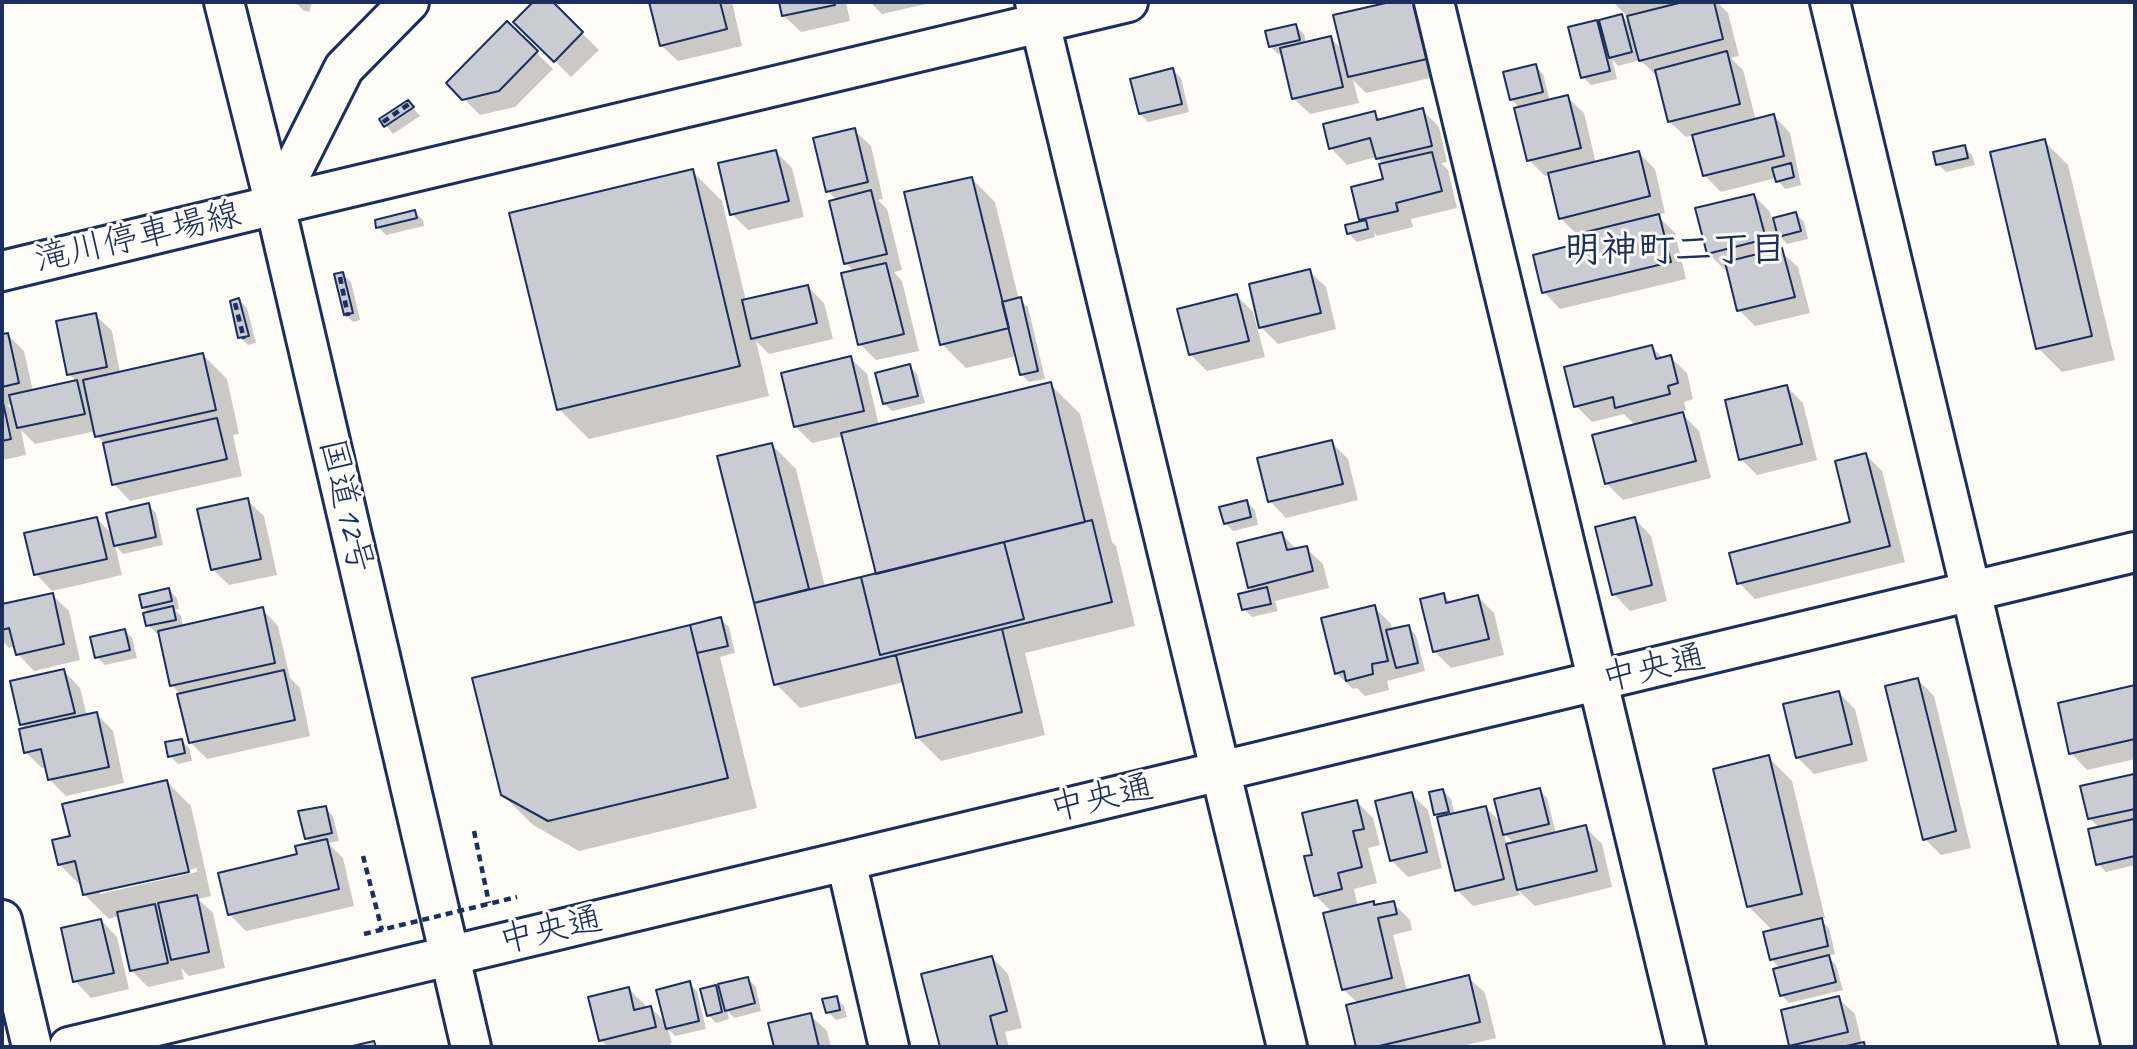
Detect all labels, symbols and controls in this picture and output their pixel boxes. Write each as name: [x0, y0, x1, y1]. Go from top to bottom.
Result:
street label: 滝川停車場線: [31, 194, 245, 282]
district label: 明神町二丁目: [1564, 229, 1786, 273]
street label: 国道12号: [309, 435, 381, 577]
street label: 中央通: [1598, 637, 1710, 701]
street label: 中央通: [1046, 767, 1158, 831]
street label: 中央通: [495, 899, 607, 963]

